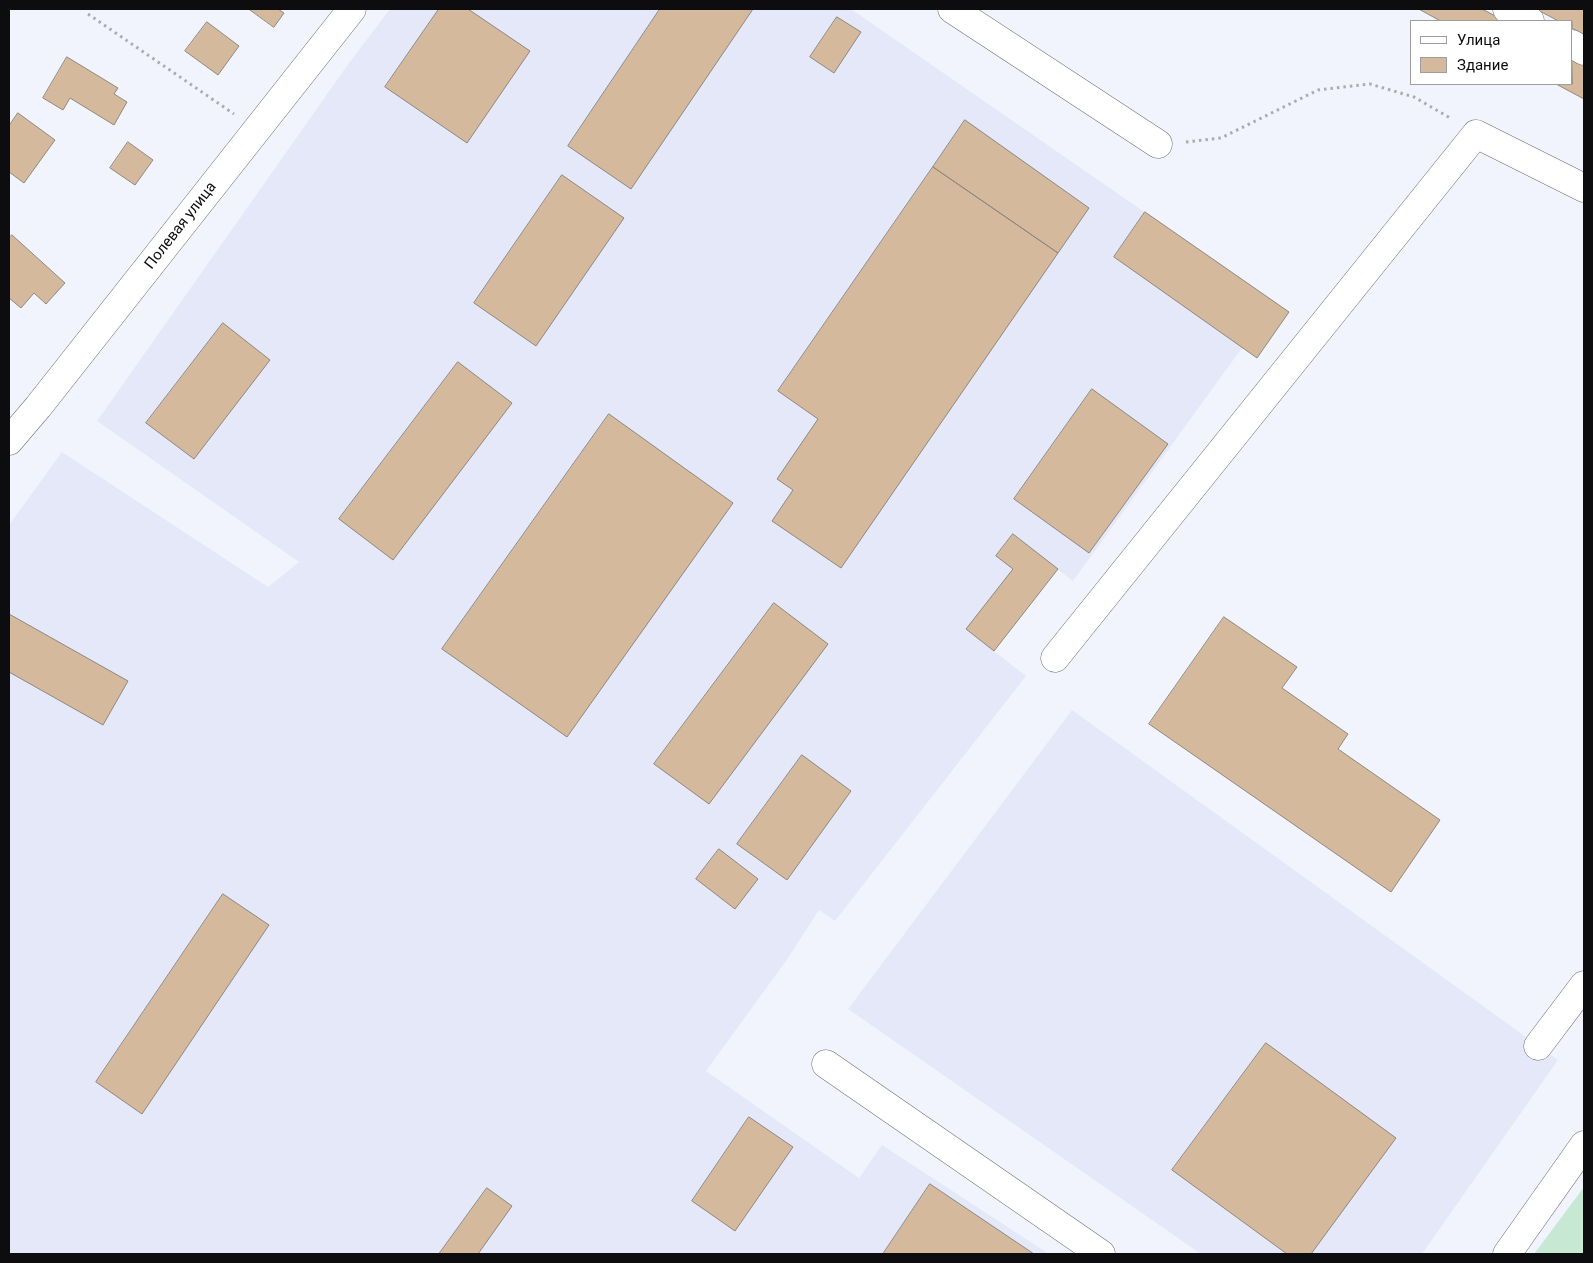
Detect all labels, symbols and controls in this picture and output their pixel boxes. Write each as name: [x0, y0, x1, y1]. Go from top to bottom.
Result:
legend: [1410, 20, 1573, 85]
text: Улица: [1457, 31, 1500, 49]
text: Здание: [1457, 56, 1508, 74]
street label: Полевая улица: [141, 179, 221, 273]

